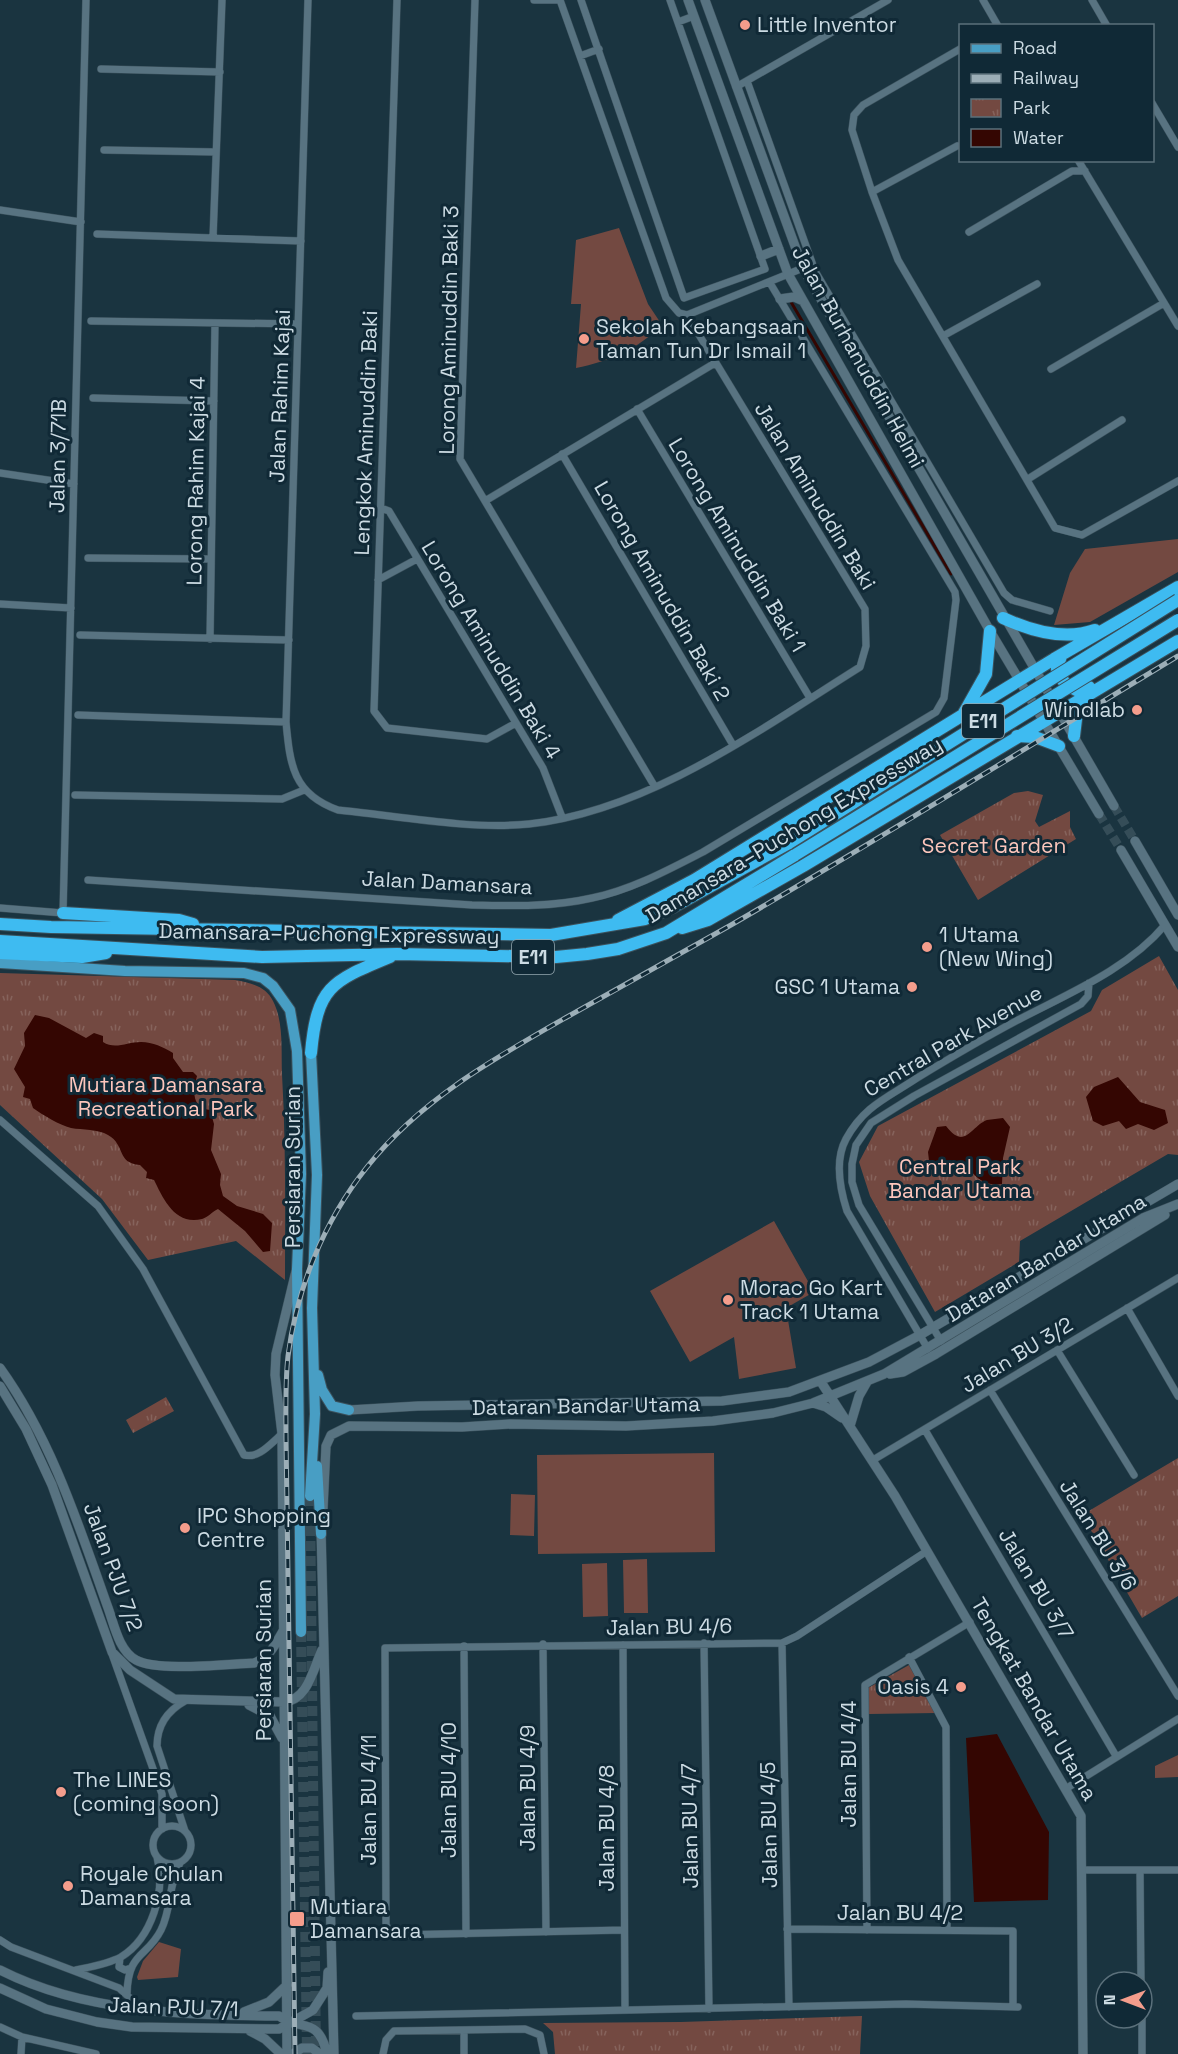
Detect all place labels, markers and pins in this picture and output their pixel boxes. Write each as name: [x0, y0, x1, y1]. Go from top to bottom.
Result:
place label: Little Inventor: [757, 11, 897, 38]
marker: Little Inventor: [738, 18, 752, 32]
place label: Sekolah Kebangsaan Taman Tun Dr Ismail 1: [596, 313, 806, 364]
marker: Sekolah Kebangsaan Taman Tun Dr Ismail 1: [577, 332, 591, 346]
place label: Windlab: [1044, 696, 1125, 723]
marker: Windlab: [1130, 703, 1144, 717]
place label: 1 Utama (New Wing): [939, 921, 1053, 972]
marker: 1 Utama (New Wing): [920, 940, 934, 954]
place label: GSC 1 Utama: [774, 973, 900, 1000]
marker: GSC 1 Utama: [905, 980, 919, 994]
place label: Morac Go Kart Track 1 Utama: [740, 1274, 883, 1325]
marker: Morac Go Kart Track 1 Utama: [721, 1293, 735, 1307]
place label: IPC Shopping Centre: [197, 1502, 331, 1553]
marker: IPC Shopping Centre: [178, 1521, 192, 1535]
place label: Oasis 4: [877, 1673, 949, 1700]
marker: Oasis 4: [954, 1680, 968, 1694]
place label: The LINES (coming soon): [73, 1766, 219, 1817]
marker: The LINES (coming soon): [54, 1785, 68, 1799]
place label: Royale Chulan Damansara: [80, 1860, 223, 1911]
marker: Royale Chulan Damansara: [61, 1879, 75, 1893]
place label: Mutiara Damansara: [310, 1893, 422, 1944]
marker: Mutiara Damansara: [288, 1910, 306, 1928]

